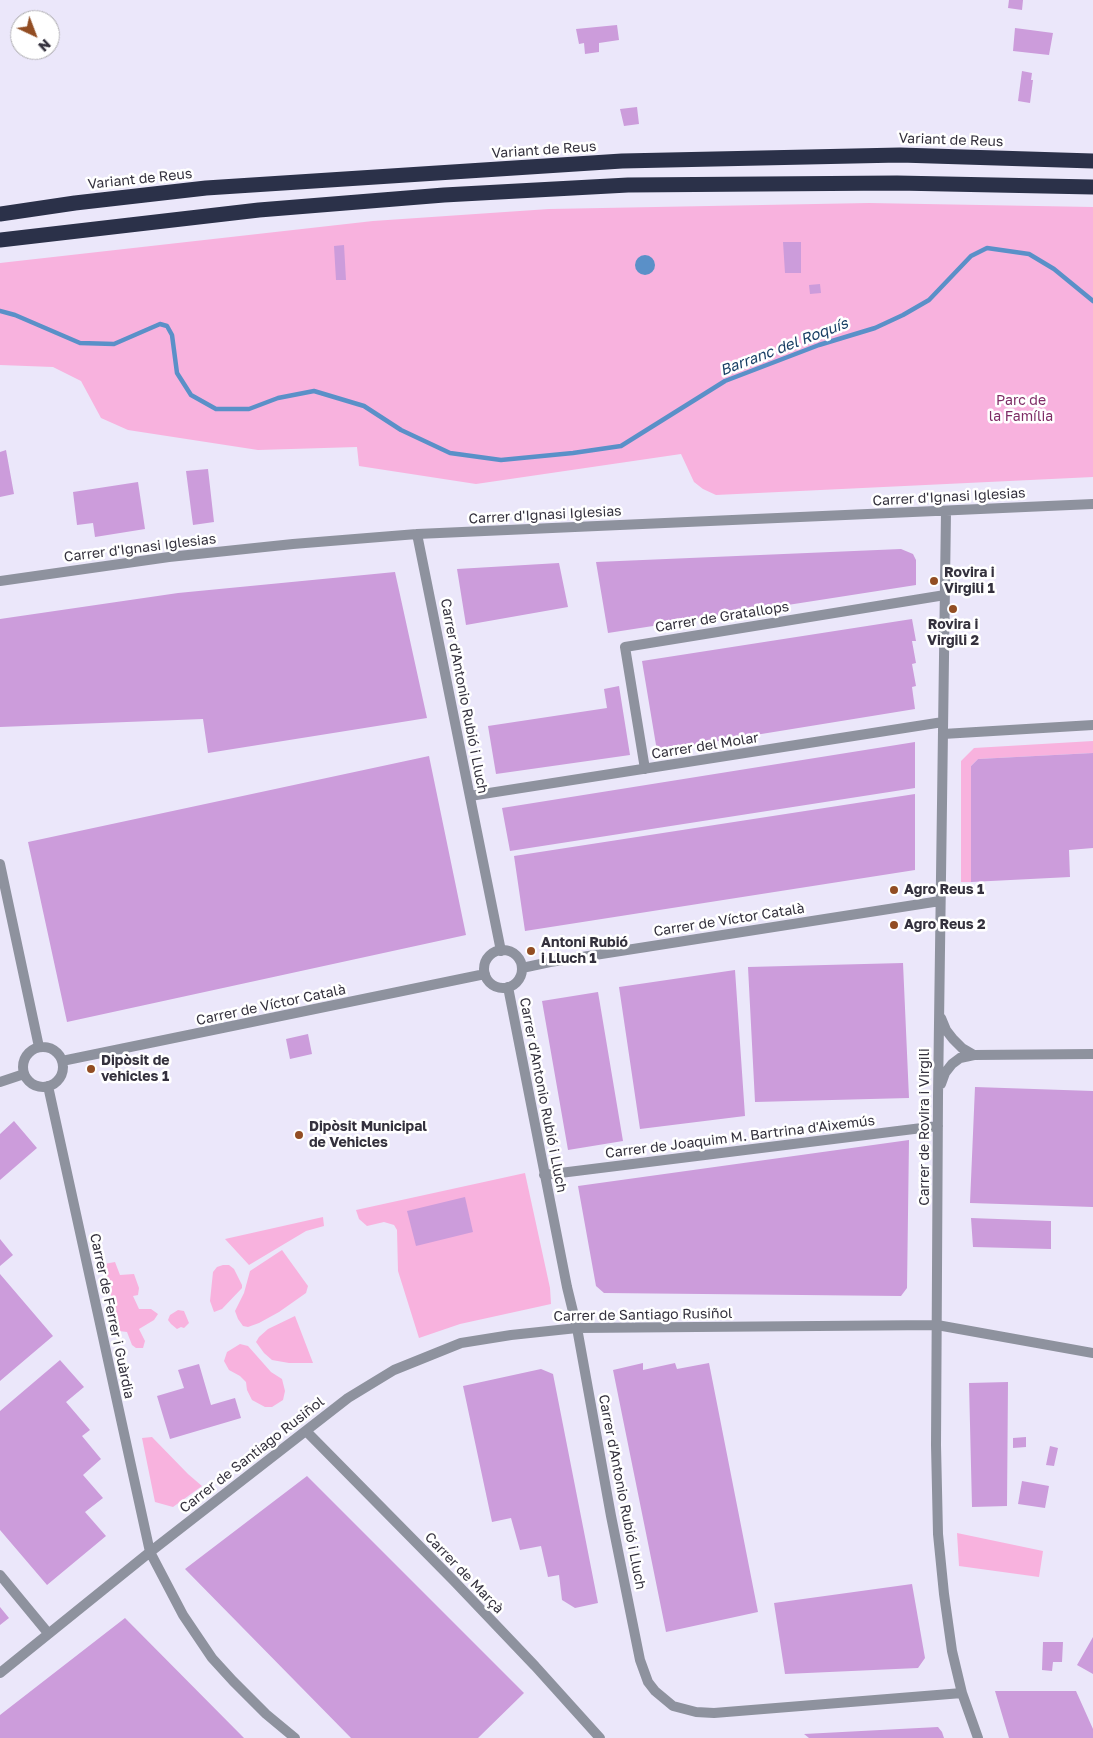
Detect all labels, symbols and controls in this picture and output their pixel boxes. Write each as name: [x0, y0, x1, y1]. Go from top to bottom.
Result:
north arrow: [10, 10, 60, 60]
text: N: [35, 36, 55, 55]
street label: Variant de Reus: [898, 130, 1004, 150]
street label: Variant de Reus: [491, 138, 597, 162]
street label: Variant de Reus: [87, 165, 193, 193]
water label: Barranc del Roquís: [718, 314, 850, 380]
park label: Parc de la Família: [989, 393, 1053, 426]
street label: Carrer d'Ignasi Iglesias: [872, 485, 1026, 509]
street label: Carrer d'Ignasi Iglesias: [468, 503, 622, 527]
street label: Carrer d'Ignasi Iglesias: [63, 530, 217, 566]
place label: Rovira i Virgili 1: [944, 565, 995, 598]
marker: Rovira i Virgili 1: [928, 575, 940, 587]
street label: Carrer d'Antonio Rubió i Lluch: [437, 597, 491, 795]
street label: Carrer de Gratallops: [654, 598, 790, 636]
marker: Rovira i Virgili 2: [947, 603, 959, 615]
place label: Rovira i Virgili 2: [927, 617, 979, 650]
street label: Carrer del Molar: [650, 729, 760, 763]
place label: Agro Reus 1: [904, 882, 984, 898]
marker: Agro Reus 1: [888, 884, 900, 896]
street label: Carrer de Víctor Català: [652, 900, 806, 940]
place label: Agro Reus 2: [904, 917, 986, 933]
marker: Agro Reus 2: [888, 919, 900, 931]
place label: Antoni Rubió i Lluch 1: [541, 935, 628, 968]
marker: Antoni Rubió i Lluch 1: [525, 945, 537, 957]
street label: Carrer de Víctor Català: [195, 981, 347, 1029]
street label: Carrer d'Antonio Rubió i Lluch: [516, 996, 570, 1194]
street label: Carrer de Rovira i Virgili: [917, 1048, 933, 1206]
place label: Dipòsit de vehicles 1: [101, 1053, 170, 1086]
marker: Dipòsit de vehicles 1: [85, 1063, 97, 1075]
street label: Carrer de Joaquim M. Bartrina d'Aixemús: [604, 1112, 876, 1162]
place label: Dipòsit Municipal de Vehicles: [309, 1119, 427, 1152]
marker: Dipòsit Municipal de Vehicles: [293, 1129, 305, 1141]
street label: Carrer de Ferrer i Guàrdia: [86, 1232, 138, 1400]
street label: Carrer de Santiago Rusiñol: [553, 1305, 733, 1325]
street label: Carrer de Santiago Rusiñol: [176, 1393, 328, 1517]
street label: Carrer d'Antonio Rubió i Lluch: [595, 1393, 649, 1591]
street label: Carrer de Marçà: [421, 1529, 507, 1617]

